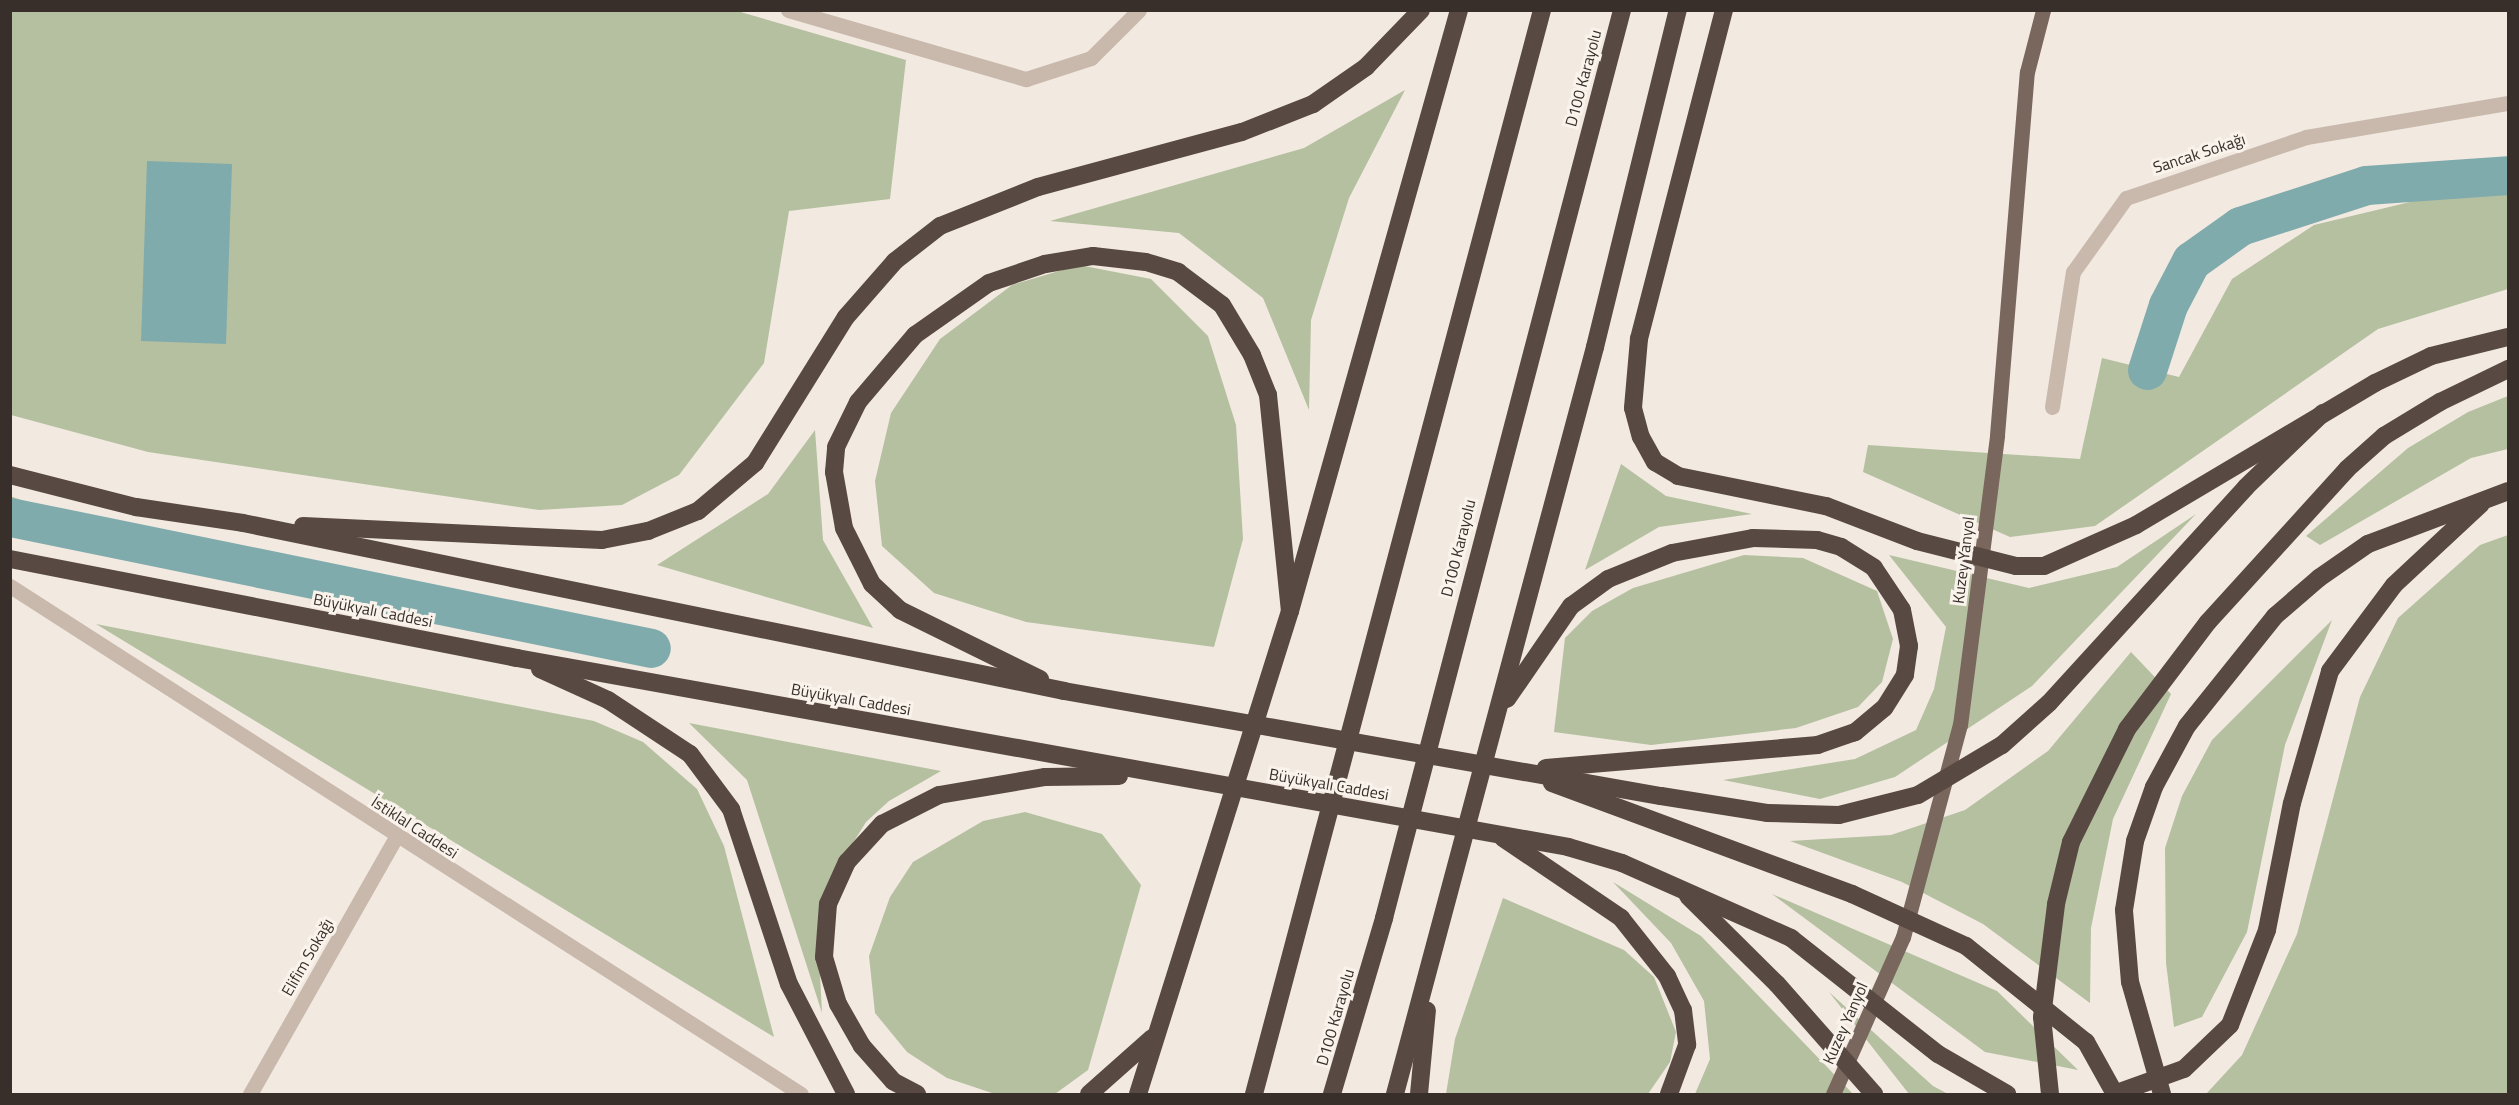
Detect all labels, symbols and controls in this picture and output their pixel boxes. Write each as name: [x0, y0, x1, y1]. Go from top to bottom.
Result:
street label: D100 Karayolu: [1561, 27, 1605, 129]
street label: Sancak Sokağı: [2150, 129, 2248, 177]
street label: D100 Karayolu: [1437, 497, 1479, 599]
street label: Kuzey Yanyol: [1948, 515, 1978, 605]
street label: Büyükyalı Caddesi: [312, 589, 434, 631]
street label: Büyükyalı Caddesi: [790, 679, 912, 719]
street label: Büyükyalı Caddesi: [1268, 764, 1390, 804]
street label: İstiklal Caddesi: [368, 792, 462, 862]
street label: Elifim Sokağı: [277, 915, 337, 999]
street label: D100 Karayolu: [1312, 967, 1358, 1067]
street label: Kuzey Yanyol: [1818, 979, 1872, 1067]

